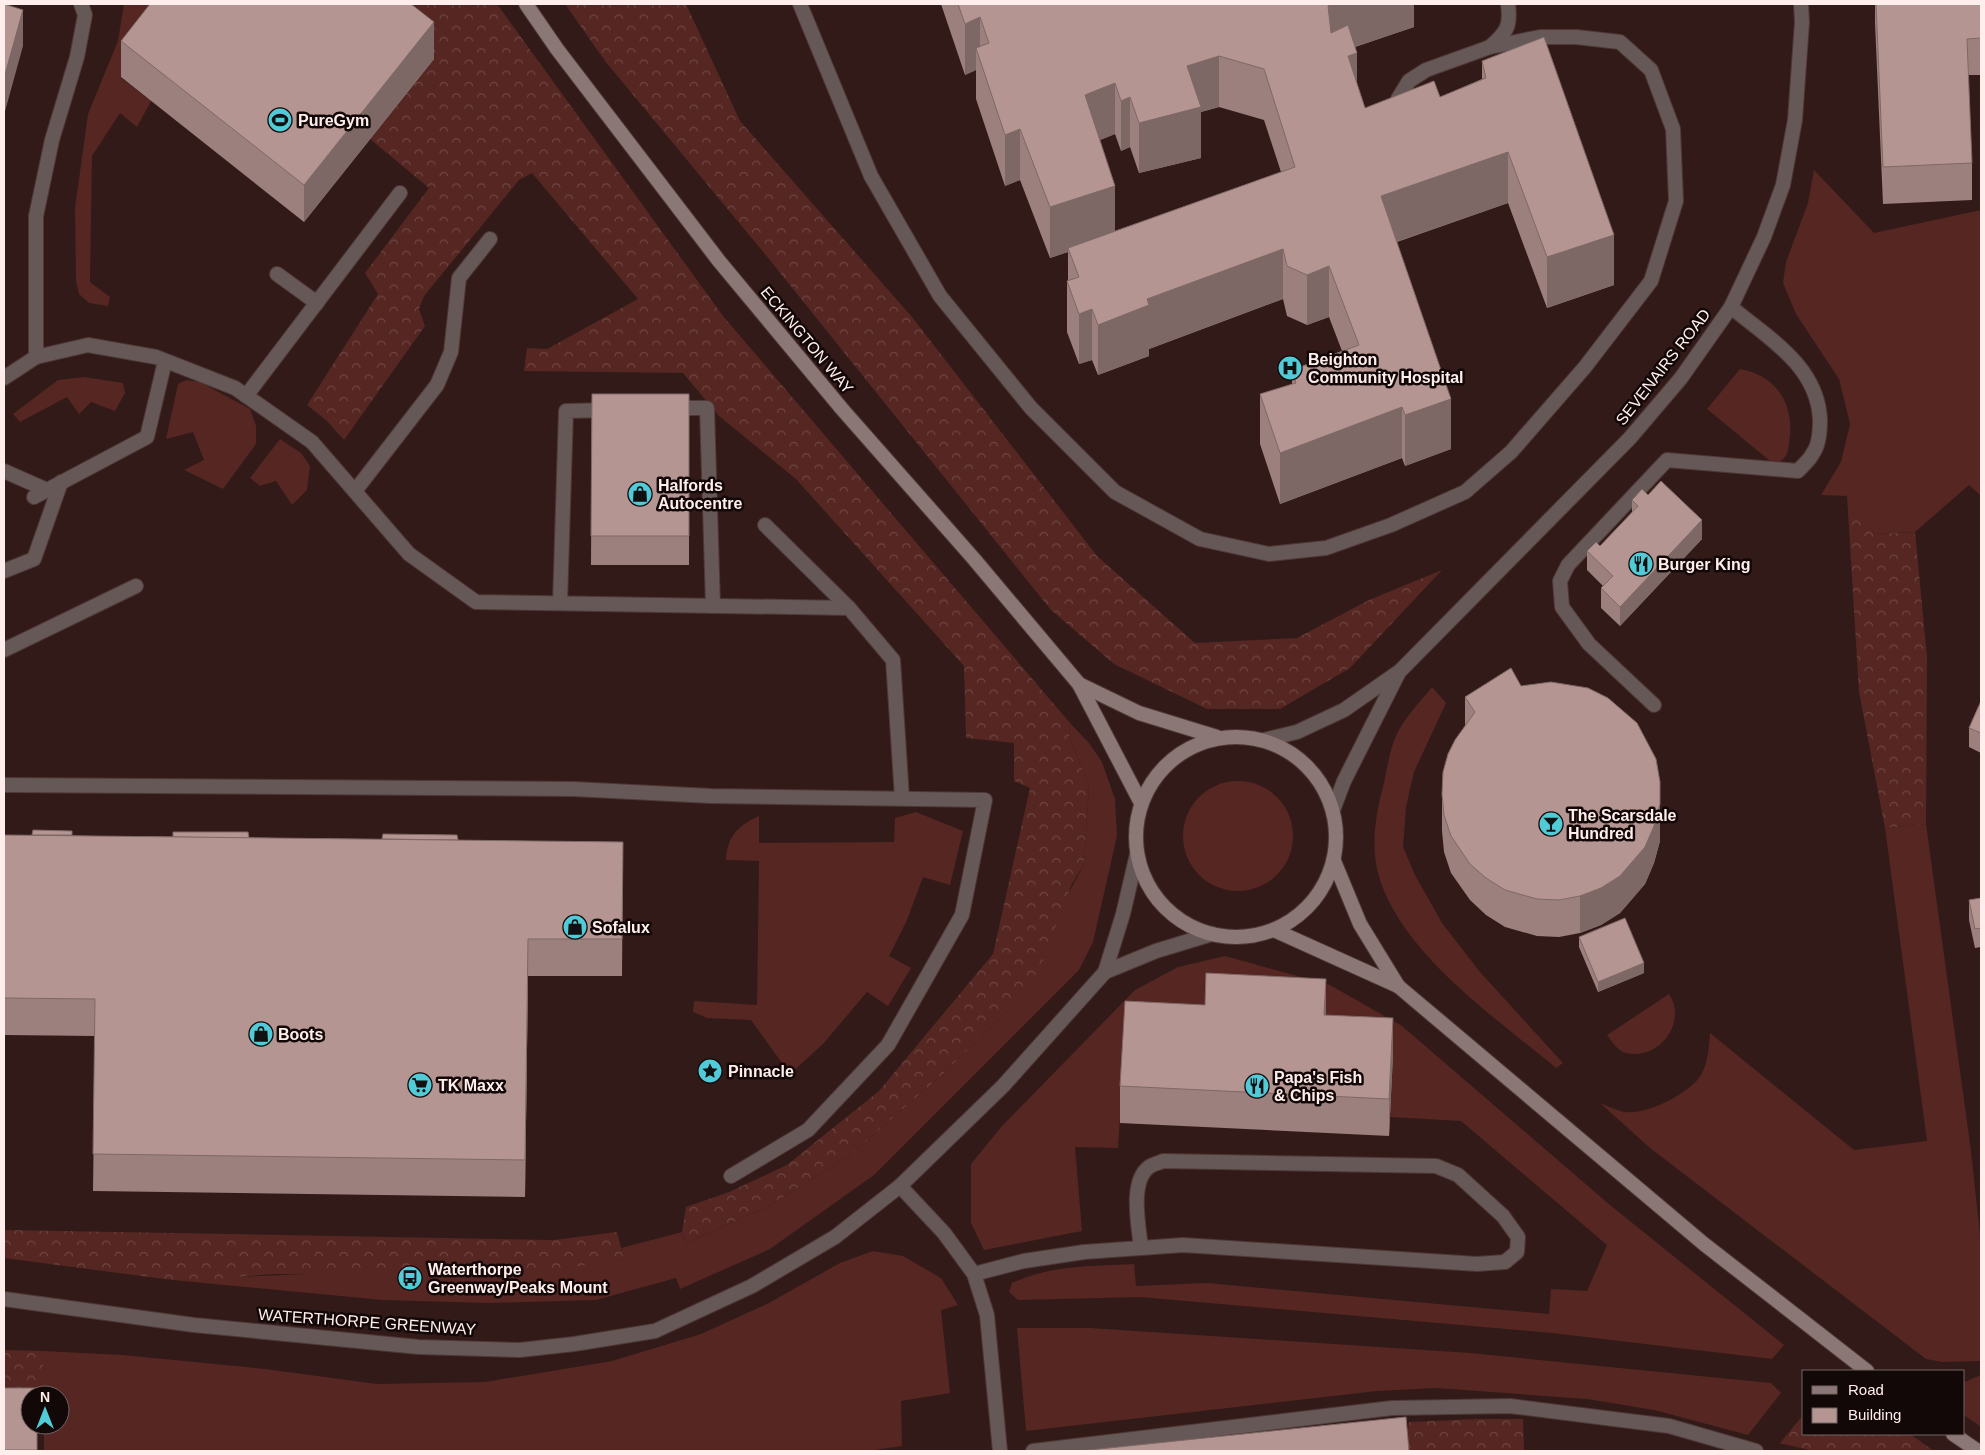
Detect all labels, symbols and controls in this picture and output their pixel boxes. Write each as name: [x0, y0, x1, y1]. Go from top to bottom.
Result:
sports icon: PureGym: [267, 107, 293, 133]
place label: PureGym: [298, 112, 369, 129]
street label: ECKINGTON WAY: [757, 283, 857, 397]
street label: SEVENAIRS ROAD: [1613, 306, 1713, 428]
place label: Beighton Community Hospital: [1308, 351, 1464, 386]
hospital icon: Beighton Community Hospital: [1277, 355, 1303, 381]
place label: Halfords Autocentre: [658, 477, 743, 512]
shop icon: Halfords Autocentre: [627, 481, 653, 507]
restaurant icon: Burger King: [1628, 551, 1654, 577]
place label: Burger King: [1658, 556, 1750, 573]
place label: The Scarsdale Hundred: [1568, 807, 1677, 842]
bar icon: The Scarsdale Hundred: [1538, 811, 1564, 837]
shop icon: Sofalux: [562, 914, 588, 940]
place label: Sofalux: [592, 919, 650, 936]
shop icon: Boots: [248, 1021, 274, 1047]
place label: Boots: [278, 1026, 323, 1043]
place icon: Pinnacle: [697, 1058, 723, 1084]
place label: Pinnacle: [728, 1063, 794, 1080]
place label: Papa's Fish & Chips: [1274, 1069, 1362, 1104]
supermarket icon: TK Maxx: [407, 1072, 433, 1098]
restaurant icon: Papa's Fish & Chips: [1244, 1073, 1270, 1099]
place label: TK Maxx: [438, 1077, 504, 1094]
place label: Waterthorpe Greenway/Peaks Mount: [428, 1261, 608, 1296]
bus stop icon: Waterthorpe Greenway/Peaks Mount: [397, 1265, 423, 1291]
street label: WATERTHORPE GREENWAY: [257, 1306, 477, 1338]
legend: [1802, 1370, 1965, 1435]
text: Road: [1848, 1381, 1884, 1398]
north arrow: [20, 1385, 70, 1435]
text: N: [40, 1389, 50, 1405]
text: Building: [1848, 1406, 1901, 1423]

